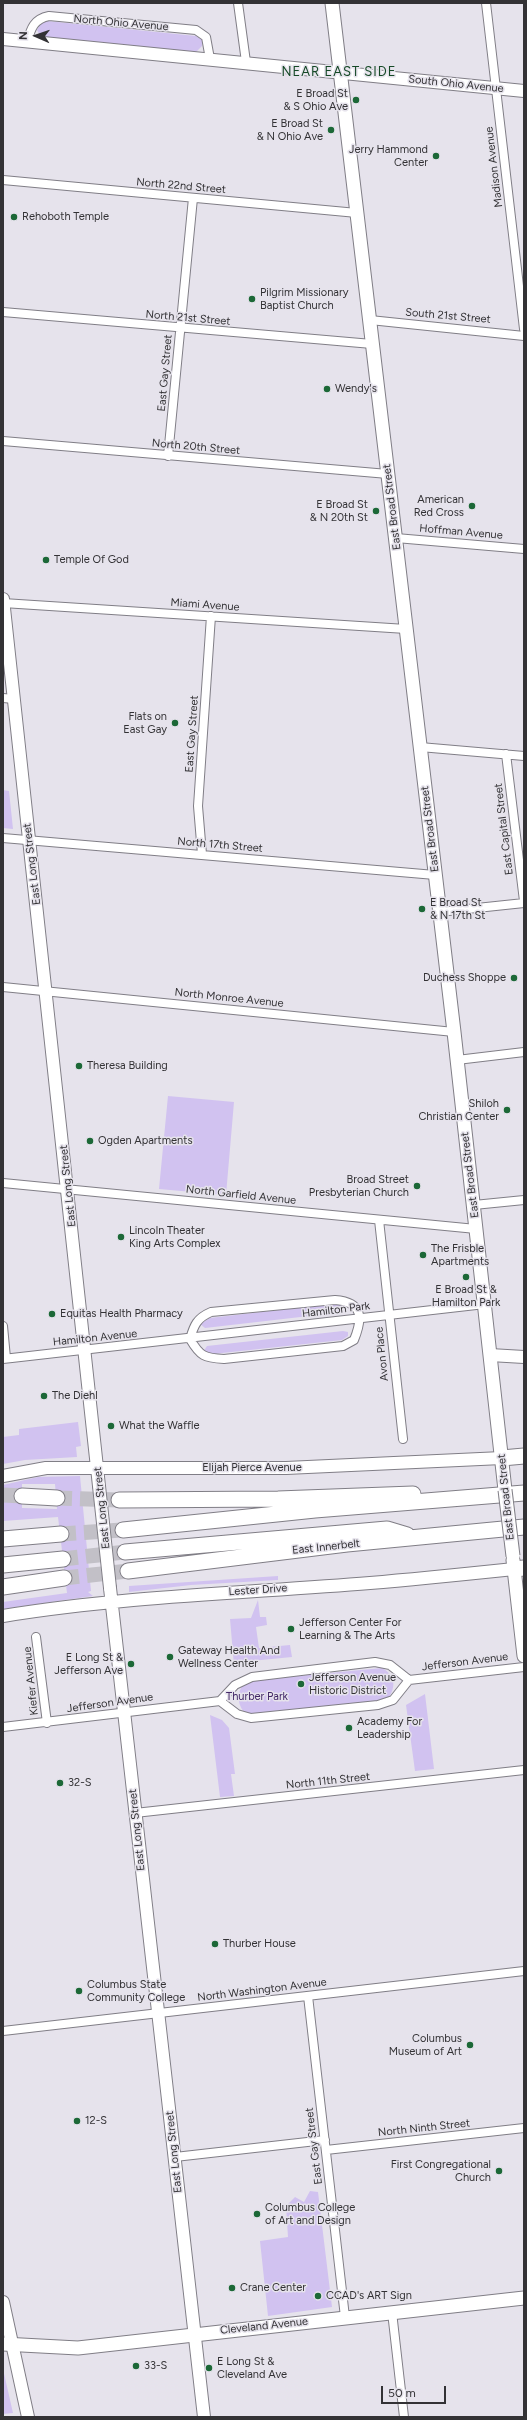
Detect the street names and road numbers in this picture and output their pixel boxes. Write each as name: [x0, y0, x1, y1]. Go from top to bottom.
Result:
street label: North Ohio Avenue: [73, 12, 169, 34]
street label: South Ohio Avenue: [408, 72, 504, 96]
street label: Madison Avenue: [482, 126, 506, 208]
street label: North 22nd Street: [136, 176, 226, 196]
street label: South 21st Street: [405, 306, 491, 326]
street label: North 21st Street: [145, 308, 231, 328]
street label: East Gay Street: [155, 334, 175, 412]
street label: North 20th Street: [151, 437, 241, 457]
street label: East Broad Street: [380, 463, 404, 551]
street label: Hoffman Avenue: [419, 522, 503, 542]
street label: Miami Avenue: [170, 596, 240, 614]
street label: East Gay Street: [183, 695, 201, 773]
street label: East Capital Street: [492, 782, 516, 876]
street label: East Broad Street: [418, 785, 442, 873]
street label: East Long Street: [20, 822, 44, 906]
street label: North 17th Street: [177, 835, 263, 855]
street label: North Monroe Avenue: [174, 986, 284, 1010]
street label: East Broad Street: [458, 1131, 482, 1219]
street label: East Long Street: [57, 1144, 79, 1228]
street label: North Garfield Avenue: [185, 1183, 297, 1207]
street label: Hamilton Park: [301, 1299, 371, 1321]
street label: Avon Place: [373, 1326, 391, 1382]
street label: Hamilton Avenue: [52, 1327, 138, 1349]
street label: East Broad Street: [495, 1453, 517, 1541]
street label: Elijah Pierce Avenue: [202, 1461, 302, 1475]
street label: East Long Street: [91, 1466, 113, 1550]
street label: East Innerbelt: [291, 1537, 361, 1557]
street label: Lester Drive: [228, 1581, 288, 1599]
street label: Kiefer Avenue: [21, 1646, 41, 1716]
street label: Jefferson Avenue: [421, 1650, 509, 1674]
street label: Jefferson Avenue: [66, 1690, 154, 1716]
street label: North 11th Street: [285, 1770, 371, 1792]
street label: East Long Street: [126, 1788, 148, 1872]
street label: North Washington Avenue: [197, 1976, 327, 2004]
street label: East Gay Street: [303, 2107, 325, 2185]
street label: East Long Street: [163, 2110, 185, 2194]
street label: North Ninth Street: [377, 2117, 471, 2139]
street label: Cleveland Avenue: [219, 2315, 309, 2337]

